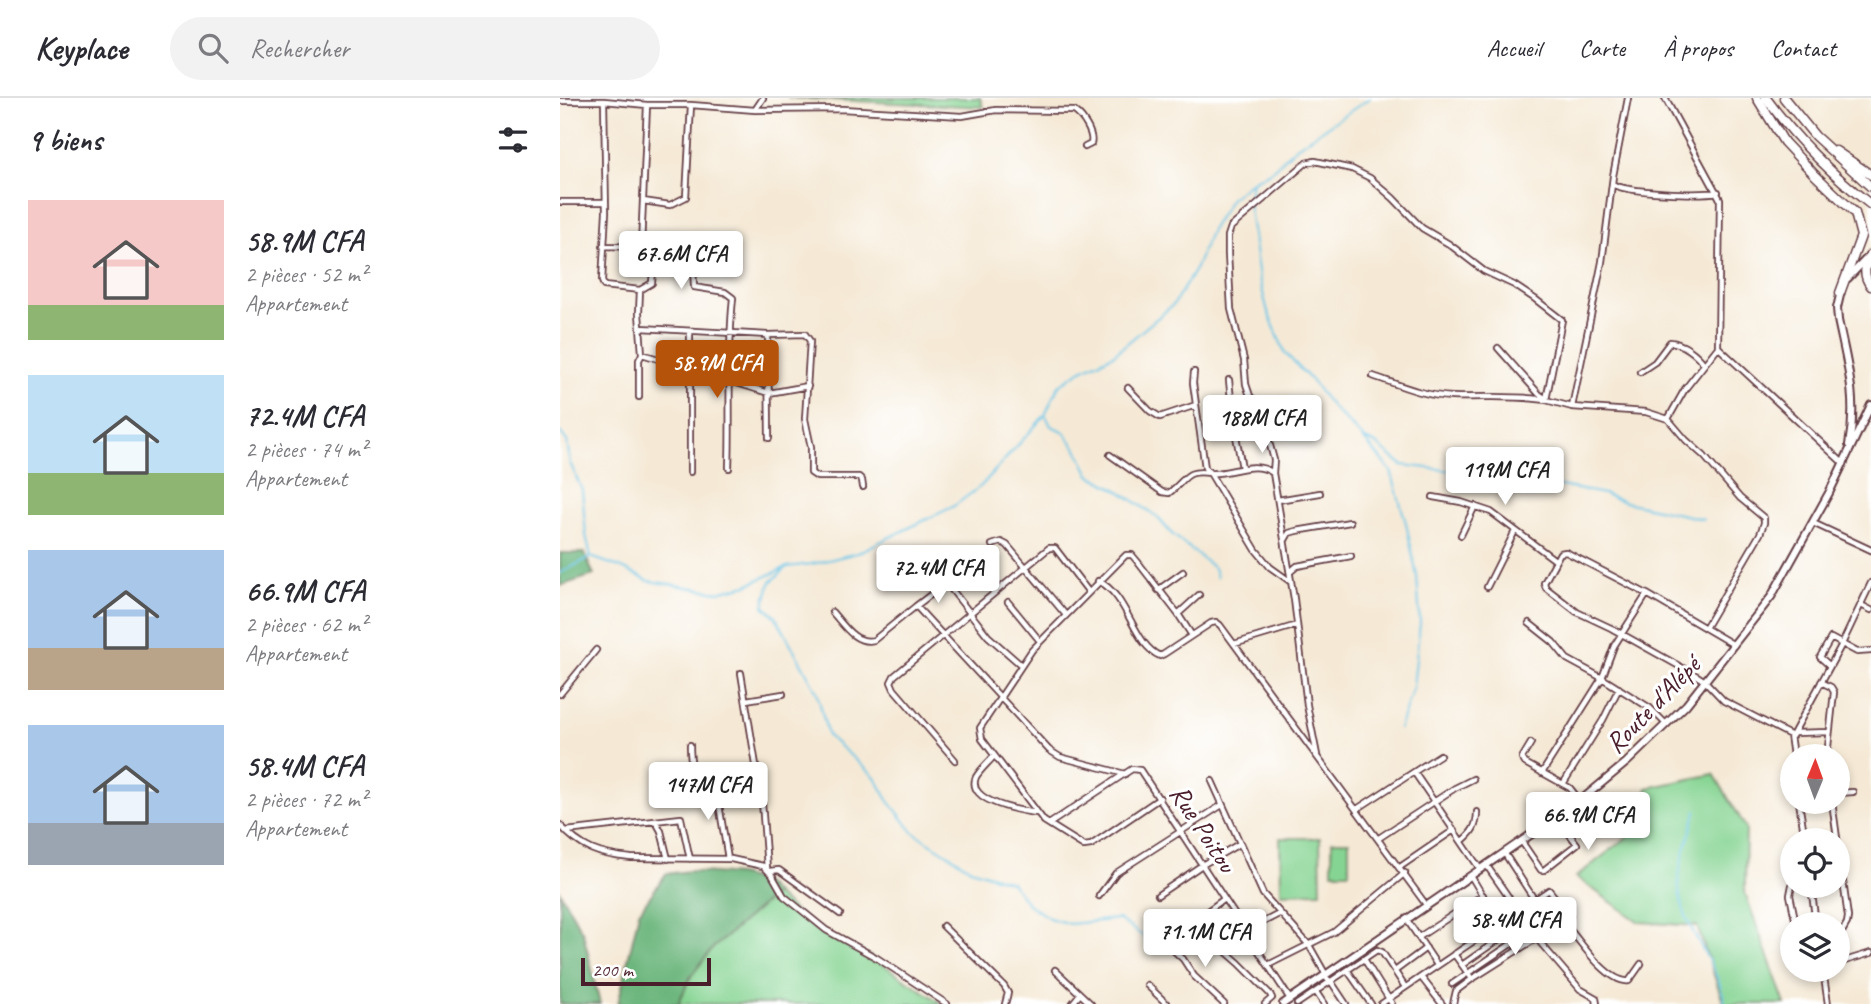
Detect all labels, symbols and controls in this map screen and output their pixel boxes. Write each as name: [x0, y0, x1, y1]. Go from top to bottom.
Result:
search box: [170, 17, 660, 80]
text: Keyplace: [35, 27, 128, 69]
icon: search: [194, 29, 232, 67]
text: Rechercher: [250, 32, 349, 65]
text: Accueil: [1487, 33, 1541, 63]
text: Carte: [1579, 33, 1625, 63]
text: À propos: [1663, 33, 1733, 63]
text: Contact: [1771, 33, 1836, 63]
text: 9 biens: [28, 121, 102, 159]
icon: filters: [494, 121, 532, 159]
text: 58.9M CFA: [245, 222, 363, 260]
icon: home: [84, 228, 168, 312]
pin: 67.6M CFA: [601, 232, 761, 291]
text: 67.6M CFA: [635, 239, 727, 268]
text: 2 pièces · 52 m²: [245, 260, 367, 289]
text: Appartement: [245, 289, 347, 318]
pin: 58.9M CFA: [637, 341, 797, 400]
text: 58.9M CFA: [672, 348, 762, 377]
pin: 188M CFA: [1190, 396, 1334, 455]
text: 72.4M CFA: [245, 397, 364, 435]
icon: home: [84, 403, 168, 487]
text: 188M CFA: [1219, 403, 1305, 432]
text: 2 pièces · 74 m²: [245, 435, 367, 464]
pin: 119M CFA: [1433, 448, 1577, 507]
text: 119M CFA: [1462, 455, 1548, 484]
text: Appartement: [245, 464, 347, 493]
pin: 72.4M CFA: [858, 546, 1018, 605]
text: 72.4M CFA: [892, 553, 984, 582]
text: 66.9M CFA: [245, 572, 365, 610]
icon: home: [84, 578, 168, 662]
text: 2 pièces · 62 m²: [245, 610, 367, 639]
text: Appartement: [245, 639, 347, 668]
street label: Route d'Alépé: [1597, 646, 1710, 760]
north arrow: [1780, 744, 1850, 814]
map controls: [1780, 744, 1850, 982]
text: 58.4M CFA: [245, 747, 364, 785]
icon: home: [84, 753, 168, 837]
pin: 147M CFA: [636, 762, 780, 822]
text: 147M CFA: [665, 770, 751, 799]
street label: Rue Poitou: [1162, 778, 1246, 880]
text: 2 pièces · 72 m²: [245, 785, 367, 814]
pin: 66.9M CFA: [1508, 792, 1668, 852]
text: 66.9M CFA: [1542, 800, 1634, 829]
text: Appartement: [245, 814, 347, 843]
button: locate: [1780, 828, 1850, 898]
pin: 58.4M CFA: [1435, 898, 1595, 957]
text: 58.4M CFA: [1470, 905, 1560, 934]
pin: 71.1M CFA: [1125, 910, 1285, 969]
button: layers: [1780, 912, 1850, 982]
text: 71.1M CFA: [1159, 917, 1251, 946]
scale bar: [581, 955, 710, 987]
text: 200 m: [592, 958, 633, 982]

